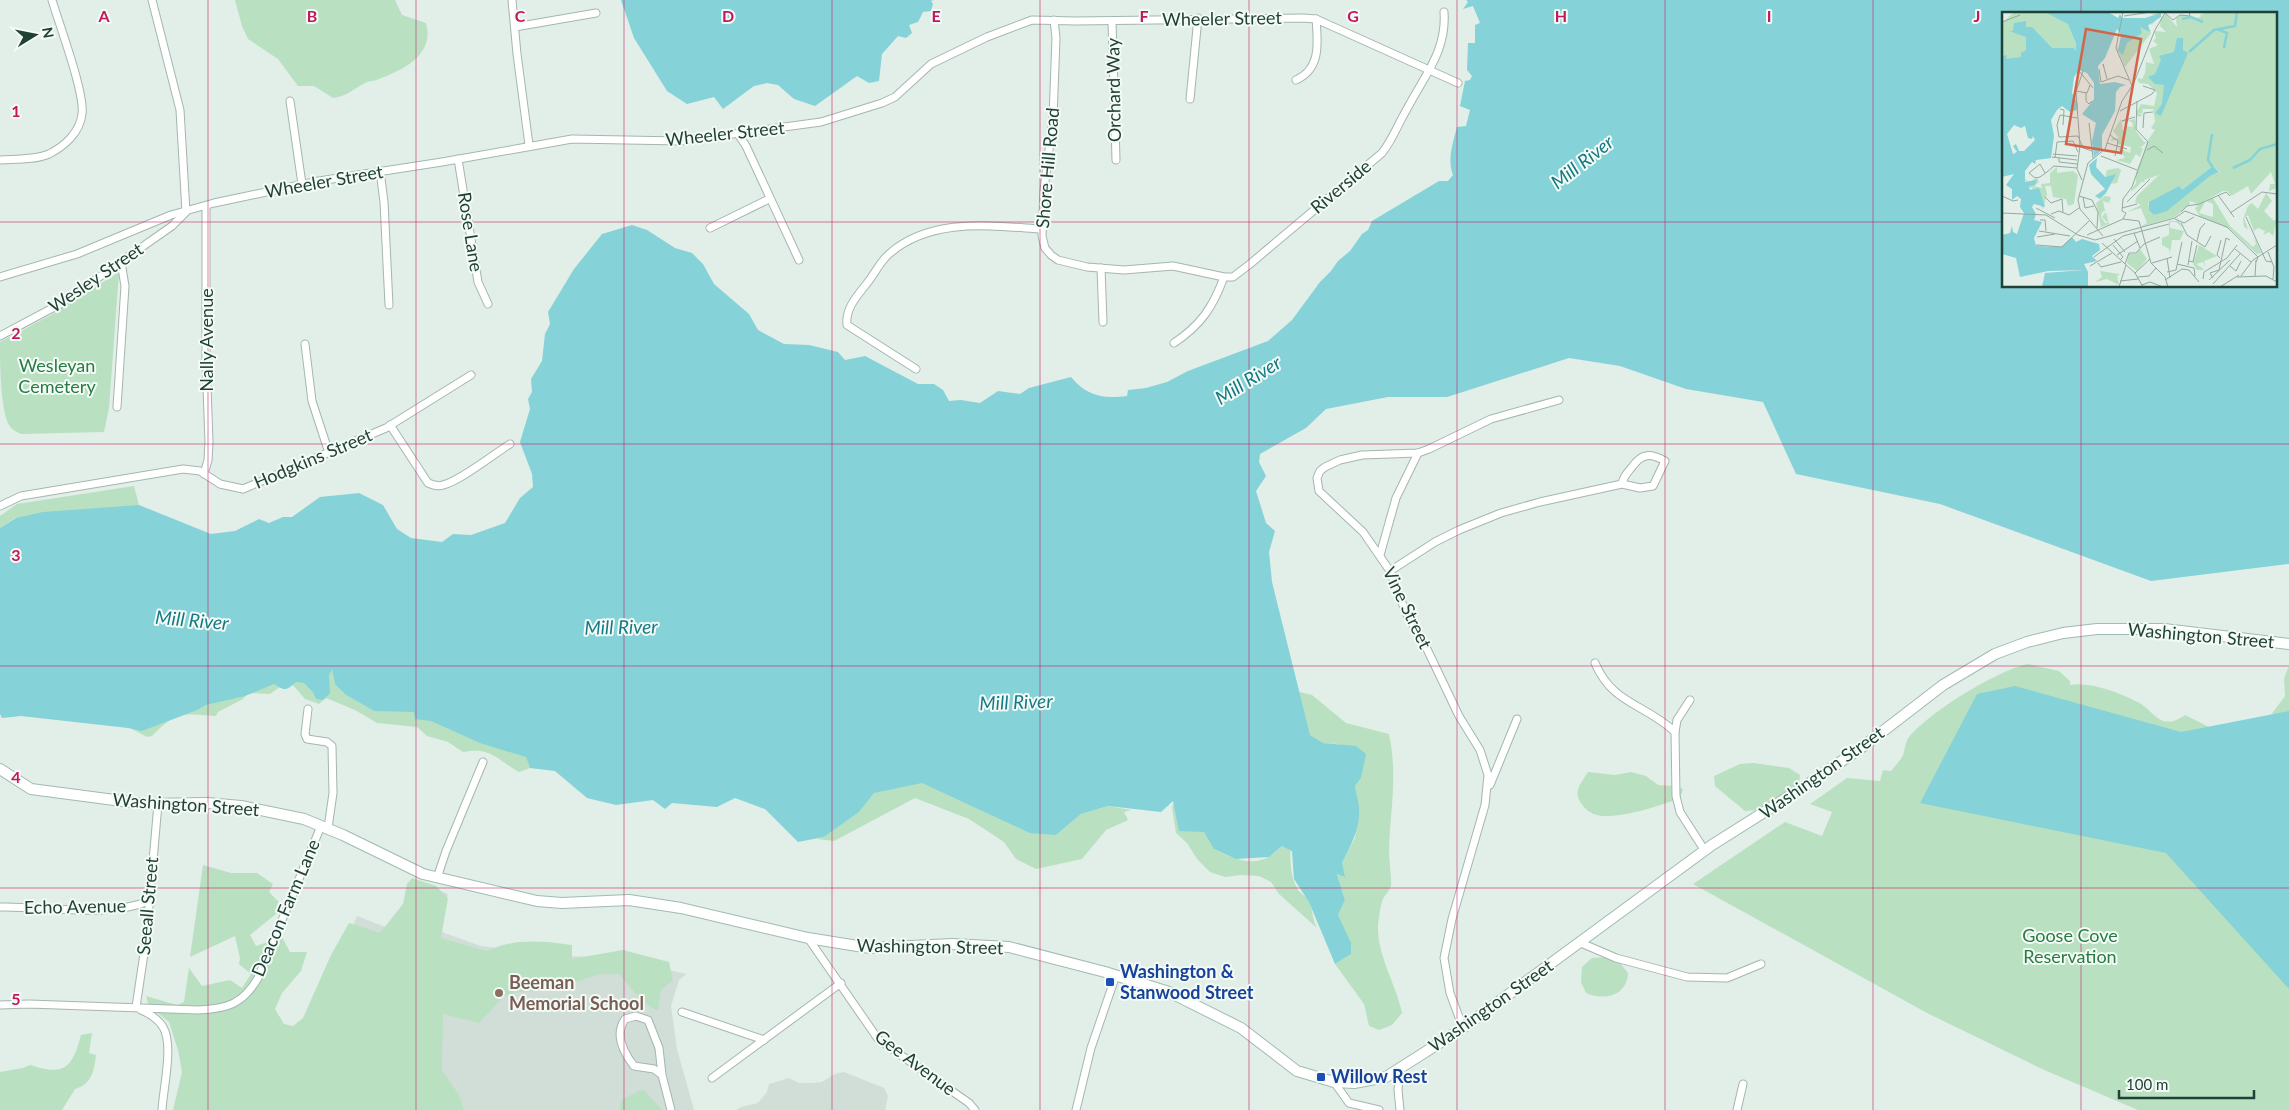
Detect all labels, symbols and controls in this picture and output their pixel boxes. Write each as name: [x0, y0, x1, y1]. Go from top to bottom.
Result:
text: A: [97, 6, 110, 25]
text: B: [307, 6, 317, 25]
text: C: [515, 6, 526, 25]
text: D: [722, 6, 734, 25]
text: E: [931, 6, 941, 25]
text: F: [1139, 6, 1149, 25]
street label: Wheeler Street: [1162, 6, 1282, 30]
text: G: [1347, 6, 1359, 25]
text: H: [1555, 6, 1567, 25]
text: I: [1767, 6, 1771, 25]
text: J: [1974, 6, 1980, 25]
north arrow: [10, 10, 60, 60]
inset map: [2002, 12, 2276, 288]
text: N: [39, 26, 58, 39]
street label: Orchard Way: [1101, 37, 1125, 142]
text: 1: [11, 101, 21, 120]
street label: Shore Hill Road: [1031, 107, 1063, 229]
street label: Wheeler Street: [664, 116, 786, 150]
water label: Mill River: [1546, 130, 1618, 193]
street label: Riverside: [1306, 155, 1375, 218]
street label: Wheeler Street: [263, 160, 385, 202]
street label: Rose Lane: [454, 190, 488, 273]
street label: Wesley Street: [44, 237, 147, 317]
street label: Nally Avenue: [195, 288, 217, 392]
text: 2: [11, 323, 21, 342]
water label: Mill River: [1211, 350, 1285, 409]
park label: Wesleyan Cemetery: [18, 354, 96, 397]
street label: Hodgkins Street: [250, 423, 376, 493]
text: 3: [11, 545, 21, 564]
street label: Vine Street: [1379, 563, 1437, 652]
water label: Mill River: [154, 605, 230, 634]
water label: Mill River: [584, 614, 658, 639]
street label: Washington Street: [2127, 618, 2276, 652]
water label: Mill River: [979, 689, 1054, 714]
street label: Washington Street: [1755, 721, 1888, 823]
text: 4: [11, 767, 21, 786]
street label: Washington Street: [112, 788, 261, 820]
street label: Deacon Farm Lane: [246, 836, 324, 979]
street label: Seeall Street: [132, 856, 162, 956]
street label: Echo Avenue: [24, 894, 126, 918]
park label: Goose Cove Reservation: [2022, 924, 2118, 967]
street label: Washington Street: [856, 934, 1004, 958]
street label: Washington Street: [1424, 954, 1557, 1056]
place label: Washington & Stanwood Street: [1120, 960, 1254, 1003]
place label: Beeman Memorial School: [509, 971, 644, 1014]
marker: Washington & Stanwood Street: [1104, 976, 1116, 988]
marker: Beeman Memorial School: [493, 987, 505, 999]
text: 5: [11, 989, 21, 1008]
street label: Gee Avenue: [871, 1025, 960, 1100]
place label: Willow Rest: [1331, 1065, 1427, 1087]
scale bar: [2119, 1068, 2254, 1100]
marker: Willow Rest: [1315, 1071, 1327, 1083]
text: 100 m: [2126, 1075, 2168, 1093]

